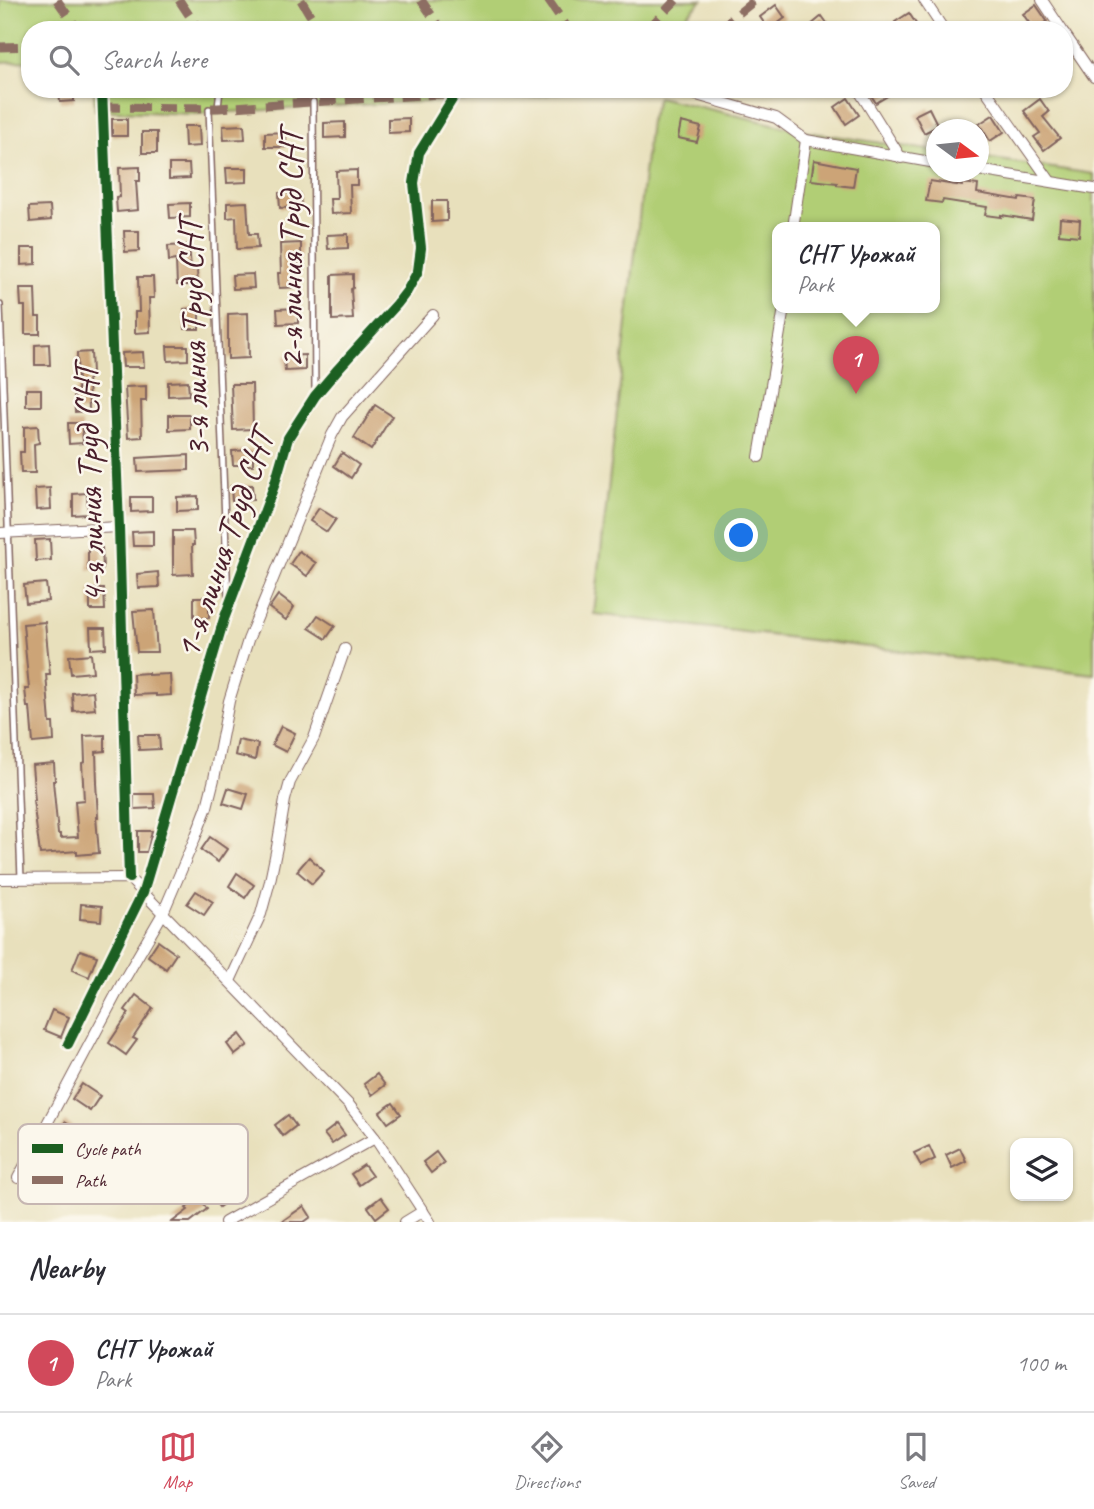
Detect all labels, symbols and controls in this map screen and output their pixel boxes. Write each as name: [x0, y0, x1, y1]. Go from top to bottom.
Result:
search box: [21, 21, 1073, 98]
icon: search: [45, 41, 83, 79]
text: Search here: [101, 43, 207, 76]
north arrow: [926, 119, 989, 182]
street label: 2-я линия Труд СНТ: [268, 123, 313, 368]
street label: 3-я линия Труд СНТ: [167, 211, 220, 458]
popup: [772, 222, 940, 313]
text: СНТ Урожай: [797, 237, 915, 270]
text: Park: [797, 270, 834, 299]
pin: 1: [833, 336, 879, 394]
street label: 4-я линия Труд СНТ: [63, 357, 116, 604]
street label: 1-я линия Труд СНТ: [164, 417, 287, 664]
your location: [724, 518, 758, 552]
legend: [18, 1124, 248, 1204]
text: Cycle path: [75, 1137, 141, 1161]
map controls: [1010, 1138, 1073, 1201]
button: layers: [1010, 1138, 1073, 1201]
text: Path: [75, 1169, 108, 1193]
text: Nearby: [28, 1249, 104, 1287]
text: СНТ Урожай: [95, 1332, 213, 1365]
text: 1: [46, 1349, 56, 1378]
text: 100 m: [1017, 1349, 1066, 1378]
text: Park: [95, 1365, 131, 1394]
tab: Map: [159, 1428, 197, 1494]
tab: Directions: [514, 1428, 580, 1494]
tab: Saved: [897, 1428, 935, 1494]

